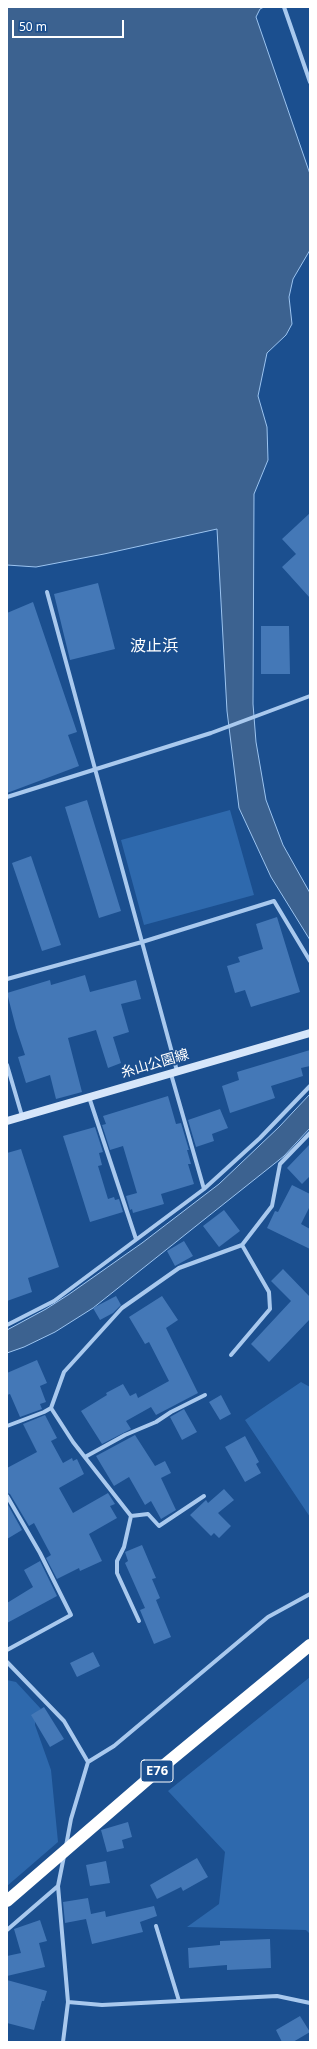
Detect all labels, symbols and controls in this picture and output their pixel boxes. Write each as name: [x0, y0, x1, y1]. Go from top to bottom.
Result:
scale bar: [14, 12, 126, 38]
text: 50 m: [19, 18, 47, 35]
district label: 波止浜: [130, 636, 178, 656]
street label: 糸山公園線: [119, 1046, 191, 1082]
road number: E76: [141, 1760, 173, 1782]

